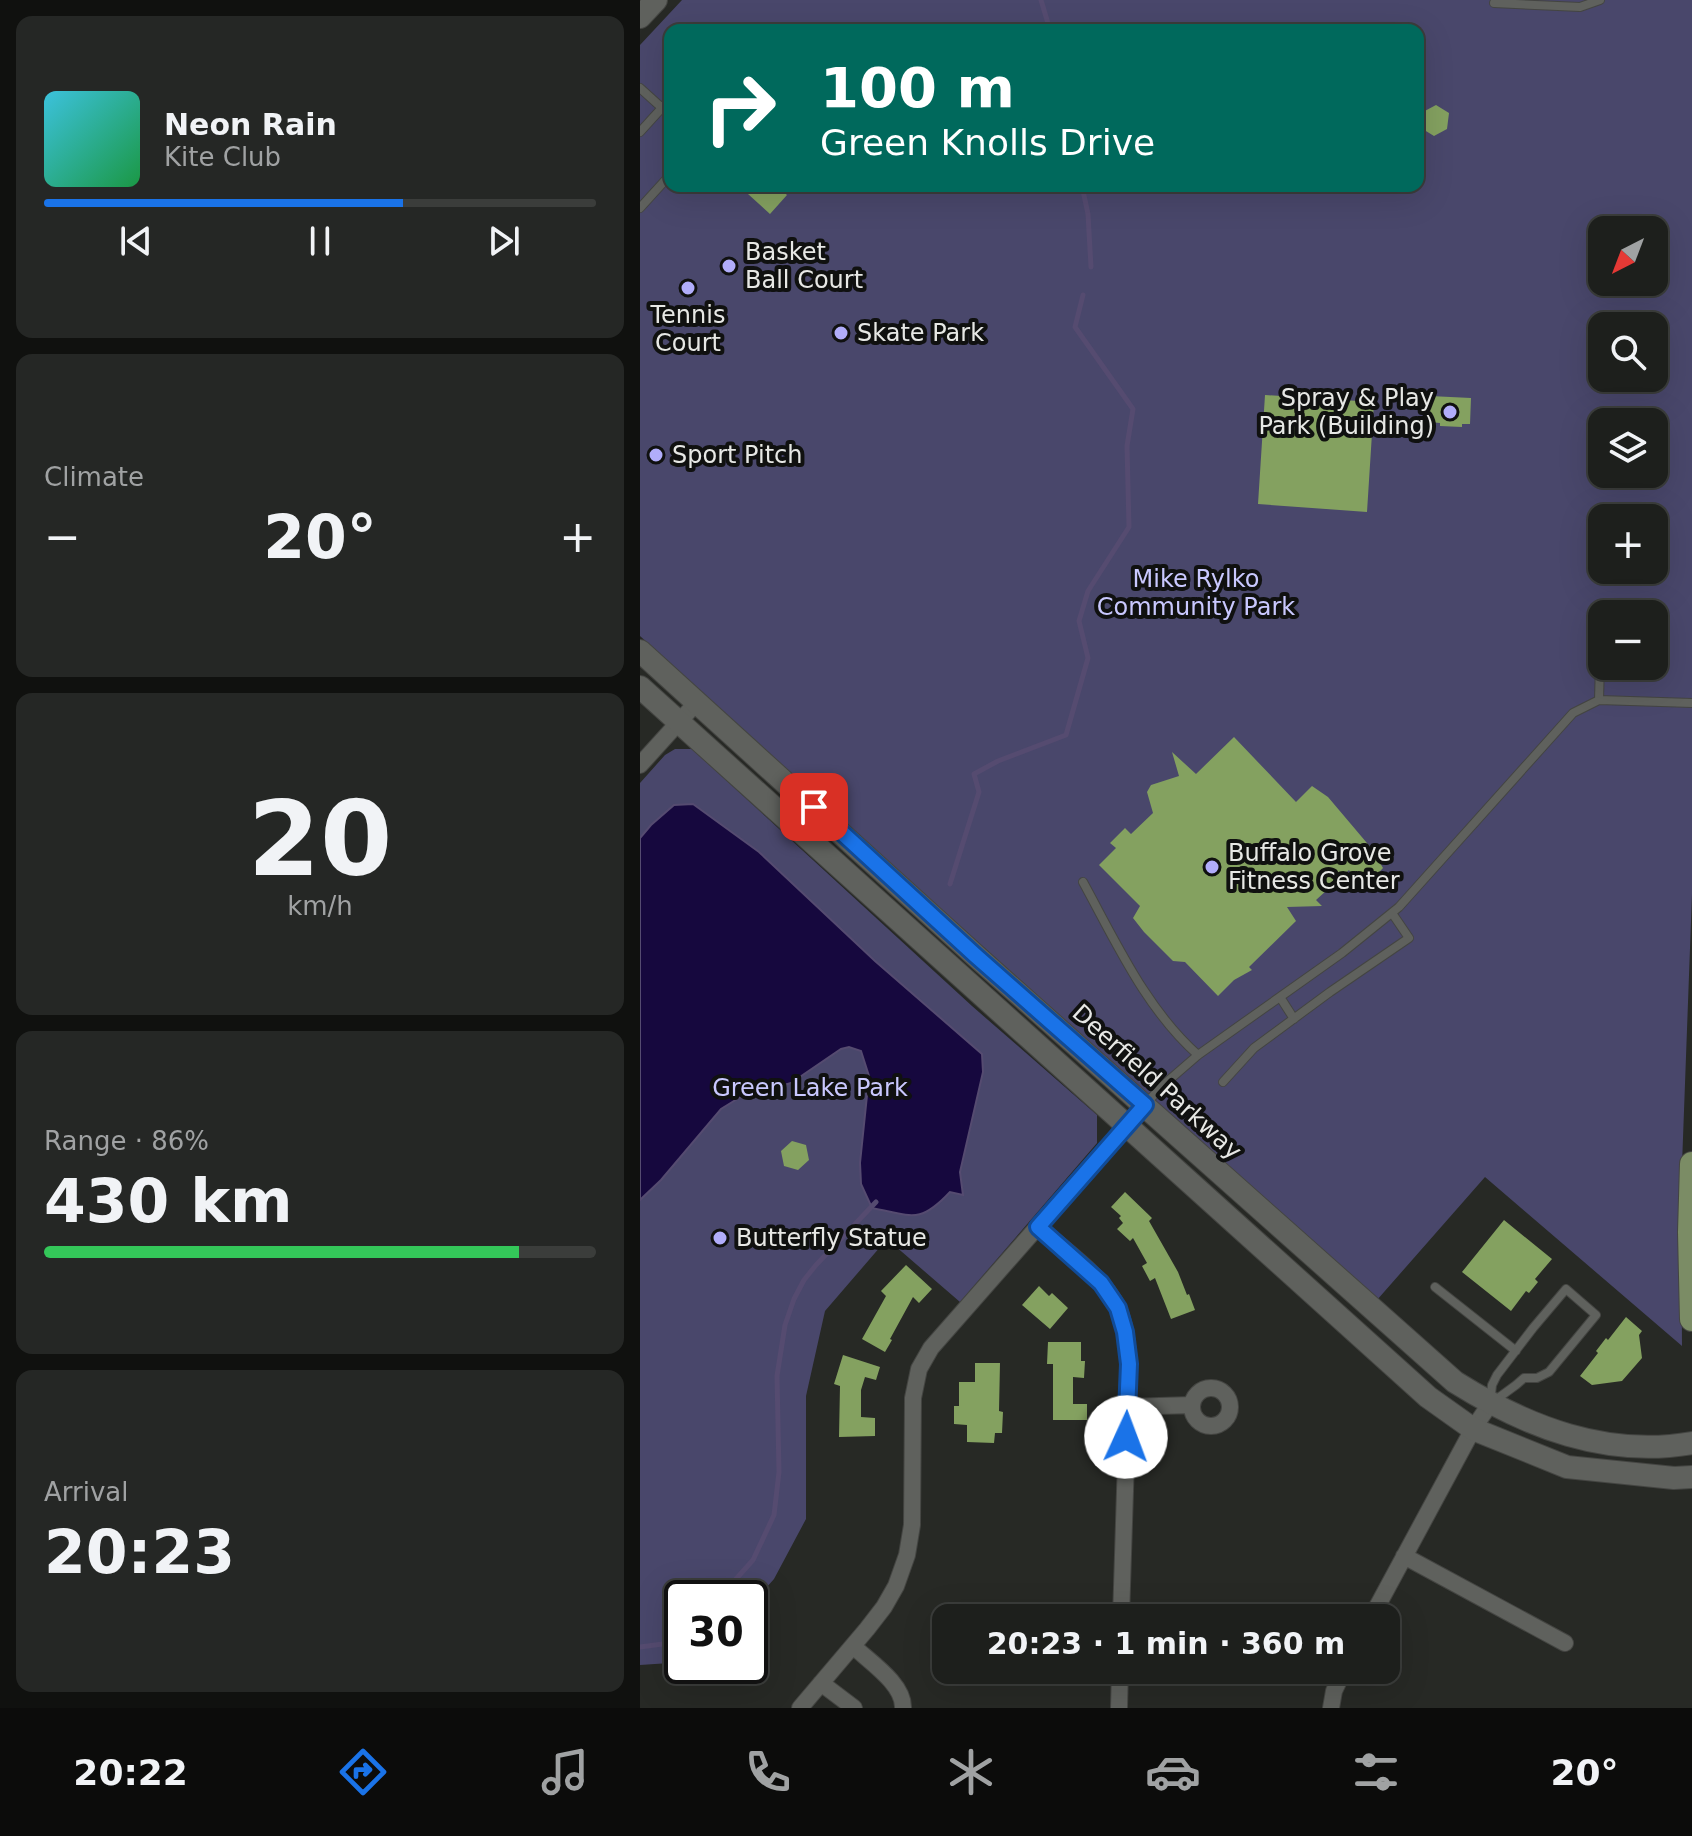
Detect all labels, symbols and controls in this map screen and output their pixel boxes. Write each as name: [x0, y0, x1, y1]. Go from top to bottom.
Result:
text: 100 m: [820, 55, 1015, 120]
icon: right: [688, 56, 792, 160]
text: Neon Rain: [164, 107, 337, 142]
text: Green Knolls Drive: [820, 122, 1155, 163]
text: Kite Club: [164, 142, 281, 172]
north arrow: [1588, 216, 1668, 296]
map controls: [1588, 216, 1668, 680]
icon: previous: [114, 219, 158, 263]
icon: pause: [298, 219, 342, 263]
icon: next: [482, 219, 526, 263]
place label: Basket Ball Court: [745, 238, 863, 294]
marker: Basket Ball Court: [720, 257, 738, 275]
marker: Tennis Court: [679, 279, 697, 297]
place label: Tennis Court: [650, 301, 725, 357]
button: search: [1588, 312, 1668, 392]
place label: Skate Park: [857, 319, 984, 347]
marker: Skate Park: [832, 324, 850, 342]
place label: Spray & Play Park (Building): [1258, 384, 1434, 440]
marker: Spray & Play Park (Building): [1441, 403, 1459, 421]
button: layers: [1588, 408, 1668, 488]
place label: Sport Pitch: [672, 441, 803, 469]
marker: Sport Pitch: [647, 446, 665, 464]
text: Climate: [44, 462, 144, 492]
text: 20°: [263, 502, 377, 572]
button: +: [1588, 504, 1668, 584]
text: −: [44, 511, 81, 562]
text: +: [559, 511, 596, 562]
park label: Mike Rylko Community Park: [1097, 565, 1295, 621]
button: −: [1588, 600, 1668, 680]
pin: [780, 773, 848, 841]
text: 20: [248, 778, 392, 900]
icon: arrive: [792, 785, 836, 829]
place label: Buffalo Grove Fitness Center: [1228, 839, 1400, 895]
marker: Buffalo Grove Fitness Center: [1203, 858, 1221, 876]
text: km/h: [287, 891, 353, 921]
street label: Deerfield Parkway: [1067, 999, 1247, 1165]
park label: Green Lake Park: [712, 1074, 908, 1102]
text: Range · 86%: [44, 1126, 209, 1156]
text: 430 km: [44, 1166, 293, 1236]
place label: Butterfly Statue: [736, 1224, 927, 1252]
marker: Butterfly Statue: [711, 1229, 729, 1247]
position arrow: [1084, 1395, 1168, 1479]
text: Arrival: [44, 1477, 128, 1507]
text: 20:23: [44, 1517, 235, 1587]
speed limit sign: 30: [664, 1580, 768, 1684]
text: 20:23 · 1 min · 360 m: [987, 1626, 1345, 1661]
icon: directions: [335, 1744, 391, 1800]
icon: music: [537, 1744, 593, 1800]
icon: phone: [740, 1744, 796, 1800]
icon: climate: [943, 1744, 999, 1800]
icon: car: [1145, 1744, 1201, 1800]
icon: filters: [1348, 1744, 1404, 1800]
text: 20:22: [73, 1752, 188, 1793]
text: 20°: [1551, 1752, 1619, 1793]

